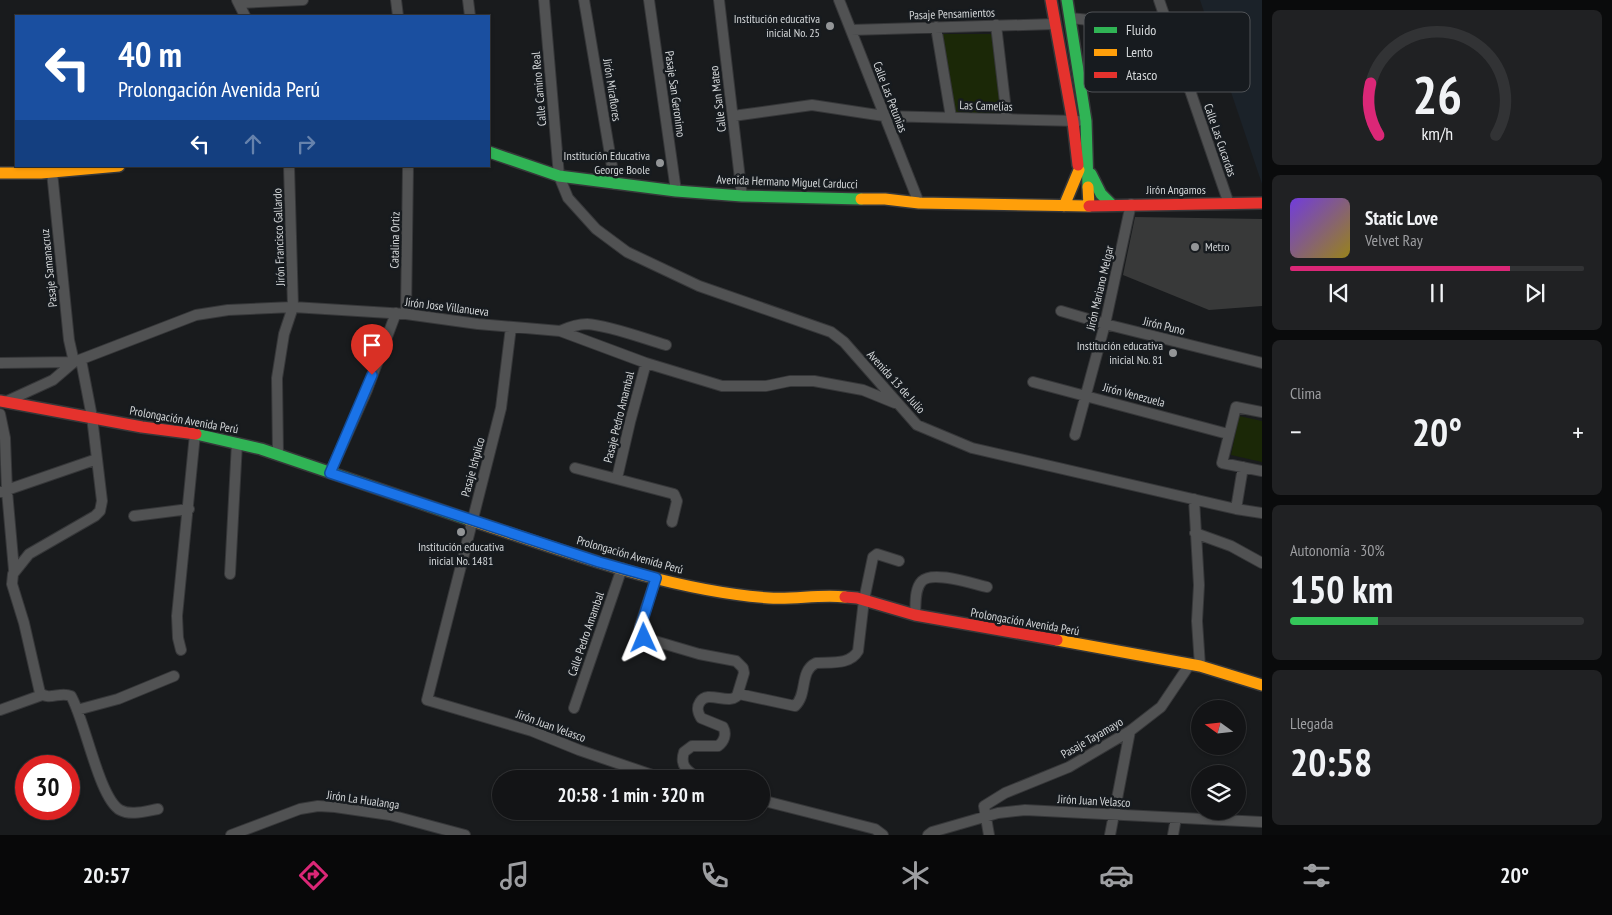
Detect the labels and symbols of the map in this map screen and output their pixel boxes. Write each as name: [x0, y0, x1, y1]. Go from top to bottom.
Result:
street label: Pasaje Pensamientos: [909, 5, 995, 22]
place label: Institución educativa inicial No. 25: [734, 11, 820, 40]
legend: [1084, 12, 1250, 92]
marker: Institución educativa inicial No. 25: [824, 20, 836, 32]
text: Fluido: [1126, 21, 1156, 39]
text: Lento: [1126, 43, 1153, 61]
street label: Pasaje San Geronimo: [662, 50, 689, 138]
street label: Calle Camino Real: [528, 51, 549, 127]
street label: Jirón Miraflores: [600, 57, 625, 122]
street label: Calle Las Petunias: [870, 59, 911, 134]
street label: Calle San Mateo: [706, 65, 729, 133]
text: Atasco: [1126, 66, 1157, 84]
street label: Las Camelias: [959, 97, 1013, 114]
street label: Calle Las Cucardas: [1201, 101, 1240, 178]
place label: Institución Educativa George Boole: [564, 148, 650, 177]
marker: Institución Educativa George Boole: [654, 157, 666, 169]
street label: Avenida Hermano Miguel Carducci: [716, 172, 858, 191]
street label: Jirón Angamos: [1145, 182, 1206, 197]
street label: Jirón Francisco Gallardo: [269, 188, 288, 287]
street label: Catalina Ortiz: [387, 212, 402, 268]
street label: Pasaje Samanacruz: [37, 228, 60, 308]
place label: Metro: [1205, 239, 1229, 254]
marker: Metro: [1189, 241, 1201, 253]
street label: Jirón Mariano Melgar: [1082, 243, 1117, 333]
street label: Jirón Jose Villanueva: [403, 294, 490, 319]
street label: Jirón Puno: [1141, 313, 1187, 338]
pin: [351, 324, 393, 375]
place label: Institución educativa inicial No. 81: [1077, 338, 1163, 367]
street label: Avenida 13 de Julio: [864, 347, 929, 416]
marker: Institución educativa inicial No. 81: [1167, 347, 1179, 359]
street label: Pasaje Pedro Amambal: [600, 369, 637, 464]
street label: Jirón Venezuela: [1100, 379, 1167, 410]
street label: Prolongación Avenida Perú: [129, 403, 240, 436]
street label: Pasaje Ishpilco: [457, 436, 488, 498]
marker: Institución educativa inicial No. 1481: [455, 526, 467, 538]
street label: Prolongación Avenida Perú: [575, 532, 685, 577]
place label: Institución educativa inicial No. 1481: [418, 539, 504, 568]
street label: Calle Pedro Amambal: [564, 590, 607, 678]
street label: Prolongación Avenida Perú: [970, 605, 1081, 638]
position arrow: [617, 611, 669, 663]
north arrow: [1191, 700, 1246, 755]
street label: Jirón Juan Velasco: [513, 706, 588, 745]
street label: Pasaje Tayamayo: [1058, 714, 1125, 761]
speed limit sign: 30: [15, 755, 80, 820]
street label: Jirón La Hualanga: [325, 787, 401, 812]
street label: Jirón Juan Velasco: [1056, 791, 1131, 810]

